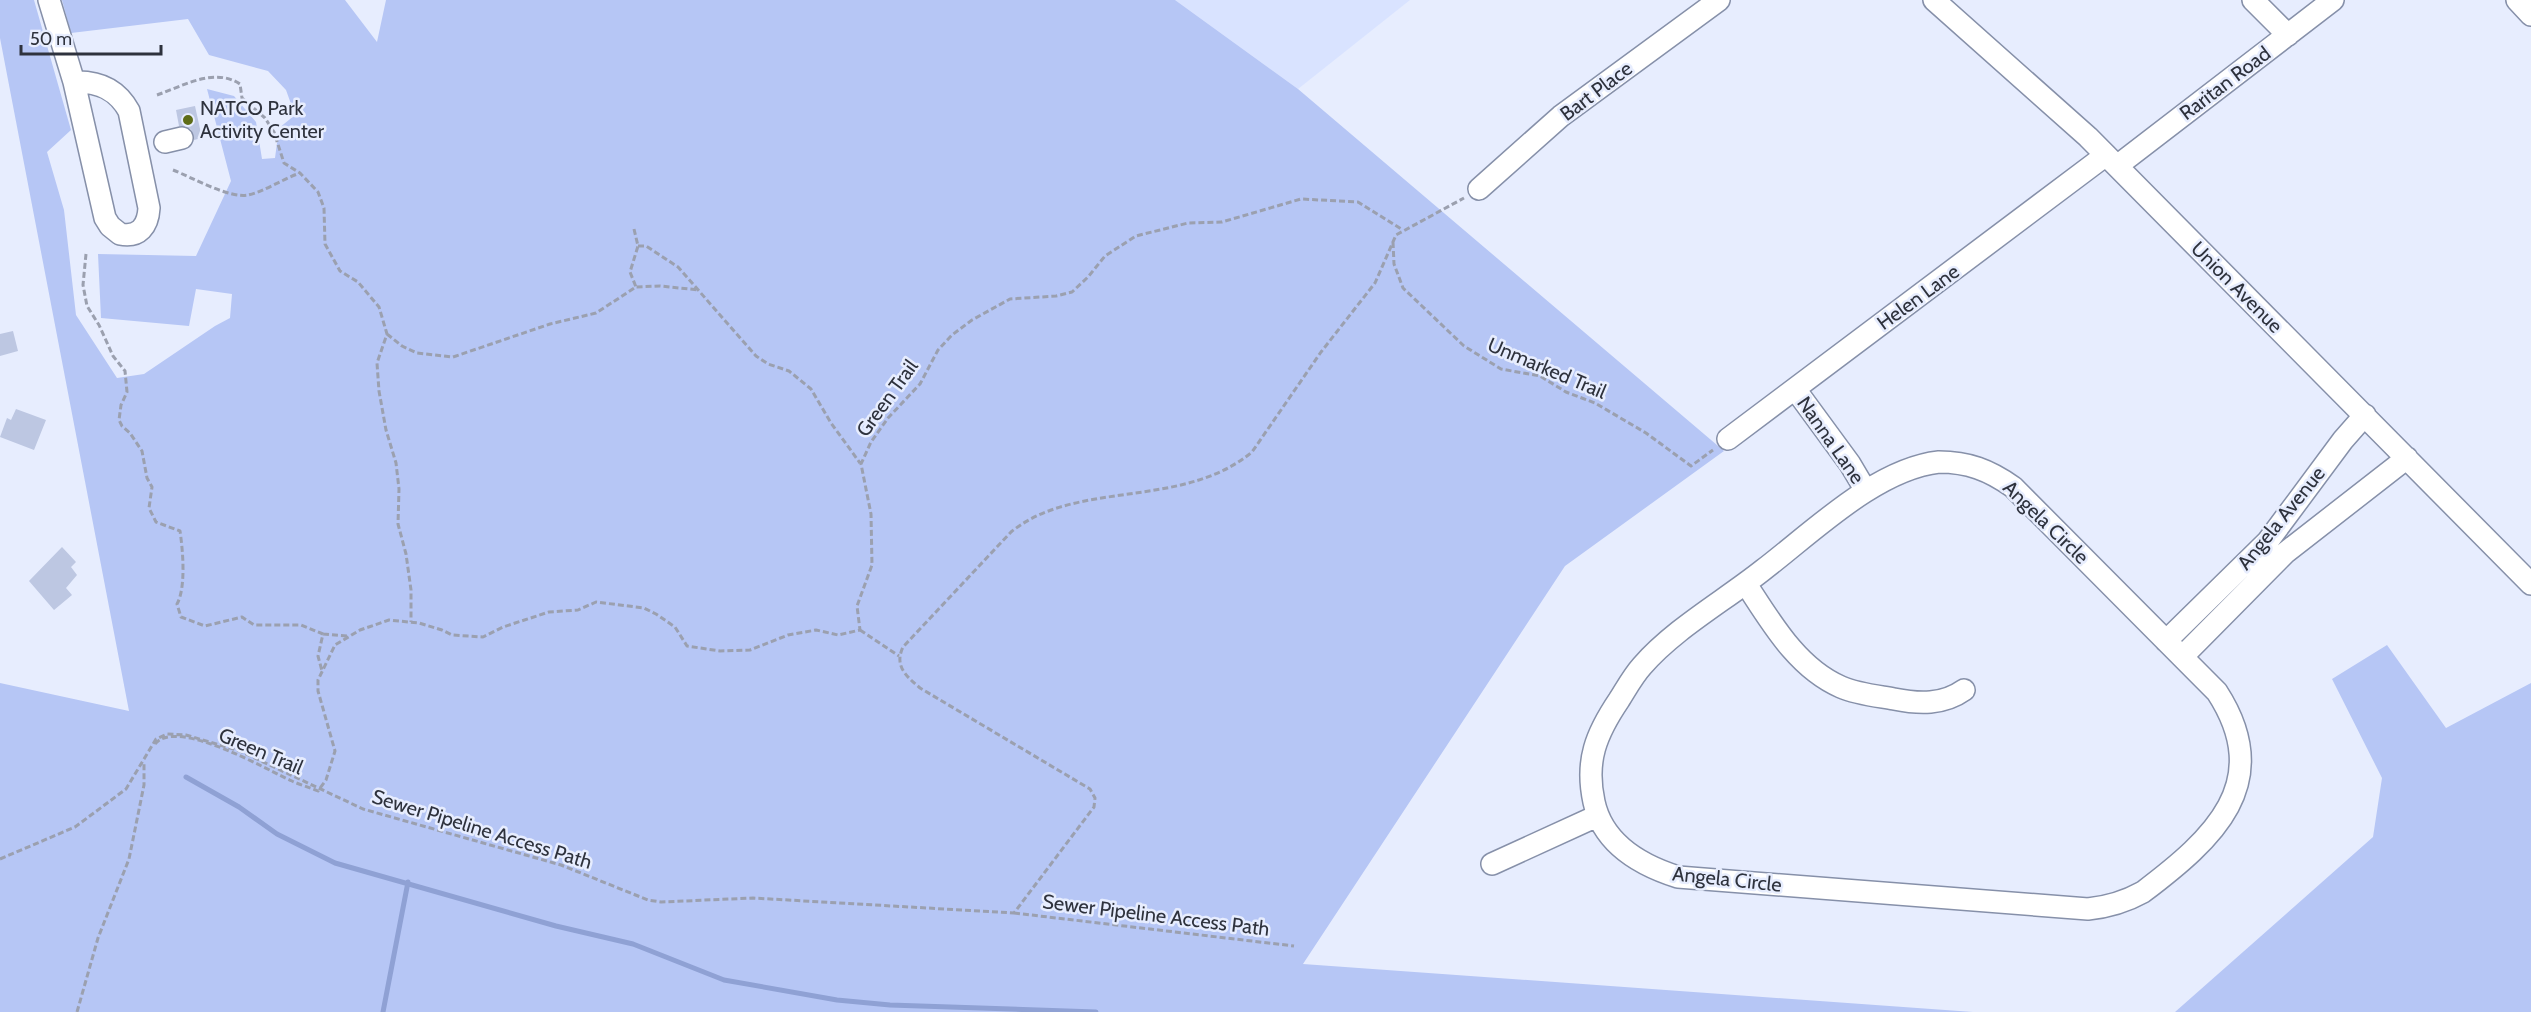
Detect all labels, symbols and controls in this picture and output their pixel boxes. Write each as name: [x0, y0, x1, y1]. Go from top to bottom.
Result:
scale bar: [21, 18, 160, 56]
text: 50 m: [30, 28, 72, 50]
street label: Raritan Road: [2175, 41, 2275, 125]
street label: Bart Place: [1555, 56, 1637, 126]
place label: NATCO Park Activity Center: [200, 96, 325, 143]
marker: NATCO Park Activity Center: [181, 113, 195, 127]
street label: Union Avenue: [2186, 236, 2288, 338]
street label: Helen Lane: [1872, 259, 1964, 335]
street label: Unmarked Trail: [1484, 332, 1610, 404]
street label: Green Trail: [851, 355, 923, 441]
street label: Nanna Lane: [1792, 392, 1870, 488]
street label: Angela Avenue: [2232, 462, 2330, 574]
street label: Angela Circle: [1998, 475, 2094, 569]
street label: Green Trail: [215, 723, 307, 780]
street label: Sewer Pipeline Access Path: [369, 784, 595, 874]
street label: Angela Circle: [1671, 861, 1783, 897]
street label: Sewer Pipeline Access Path: [1041, 889, 1271, 941]

